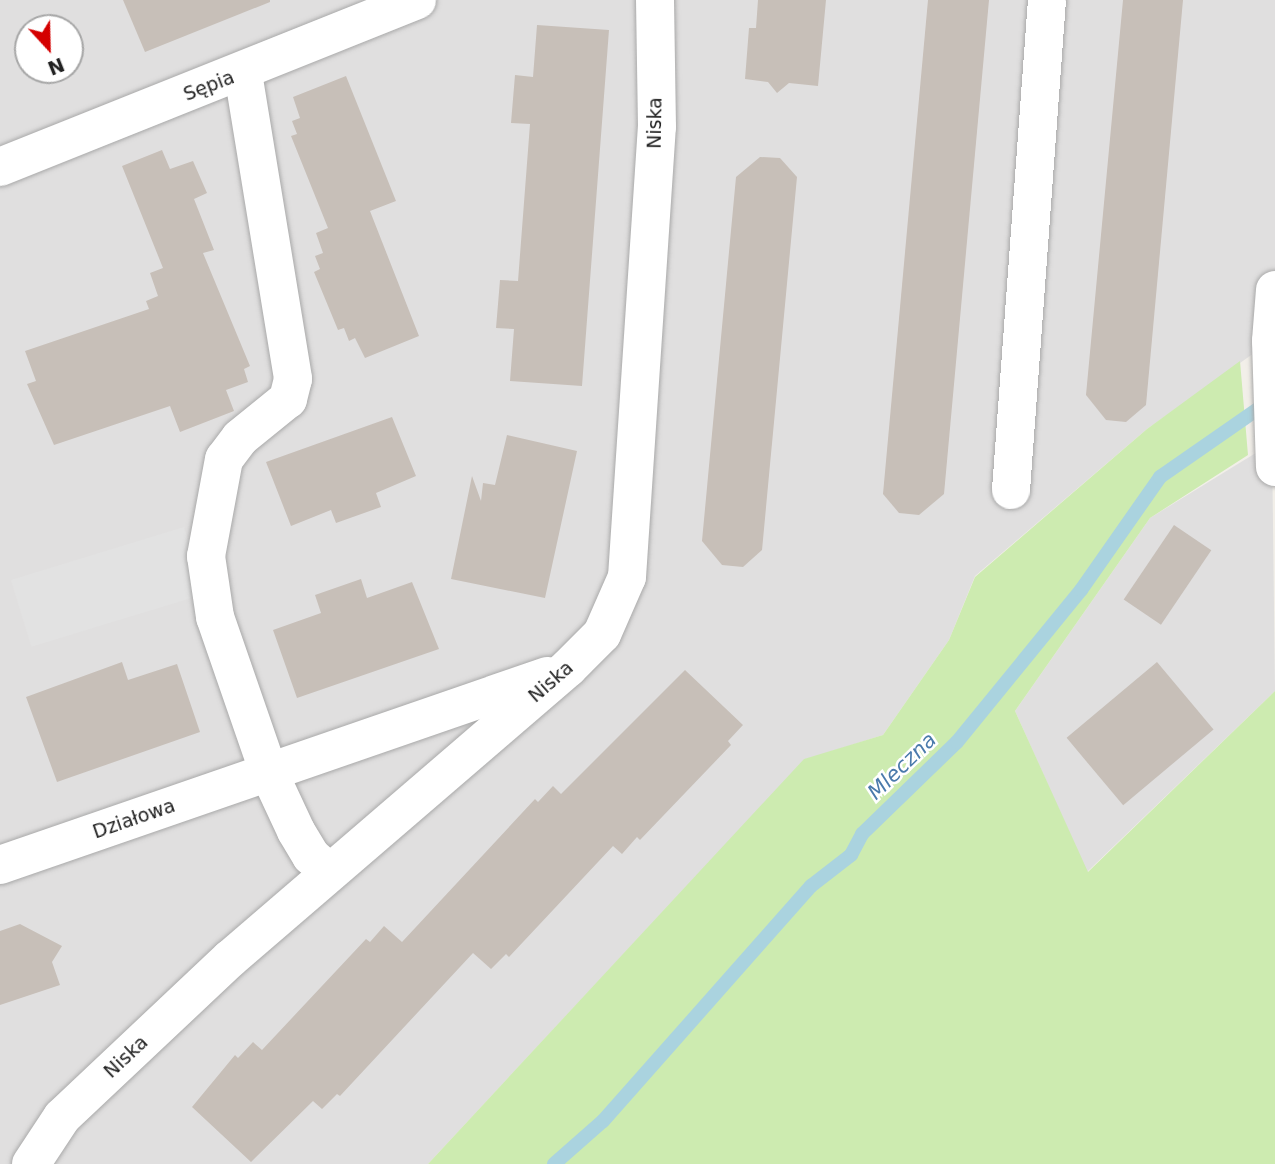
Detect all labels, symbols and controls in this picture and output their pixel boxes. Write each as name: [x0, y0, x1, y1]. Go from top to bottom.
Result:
north arrow: [14, 14, 84, 84]
text: N: [45, 53, 68, 80]
street label: Sępia: [180, 66, 238, 106]
street label: Niska: [643, 97, 667, 149]
street label: Niska: [524, 656, 578, 708]
water label: Mleczna: [862, 727, 942, 805]
street label: Działowa: [90, 794, 178, 844]
street label: Niska: [99, 1031, 153, 1083]

